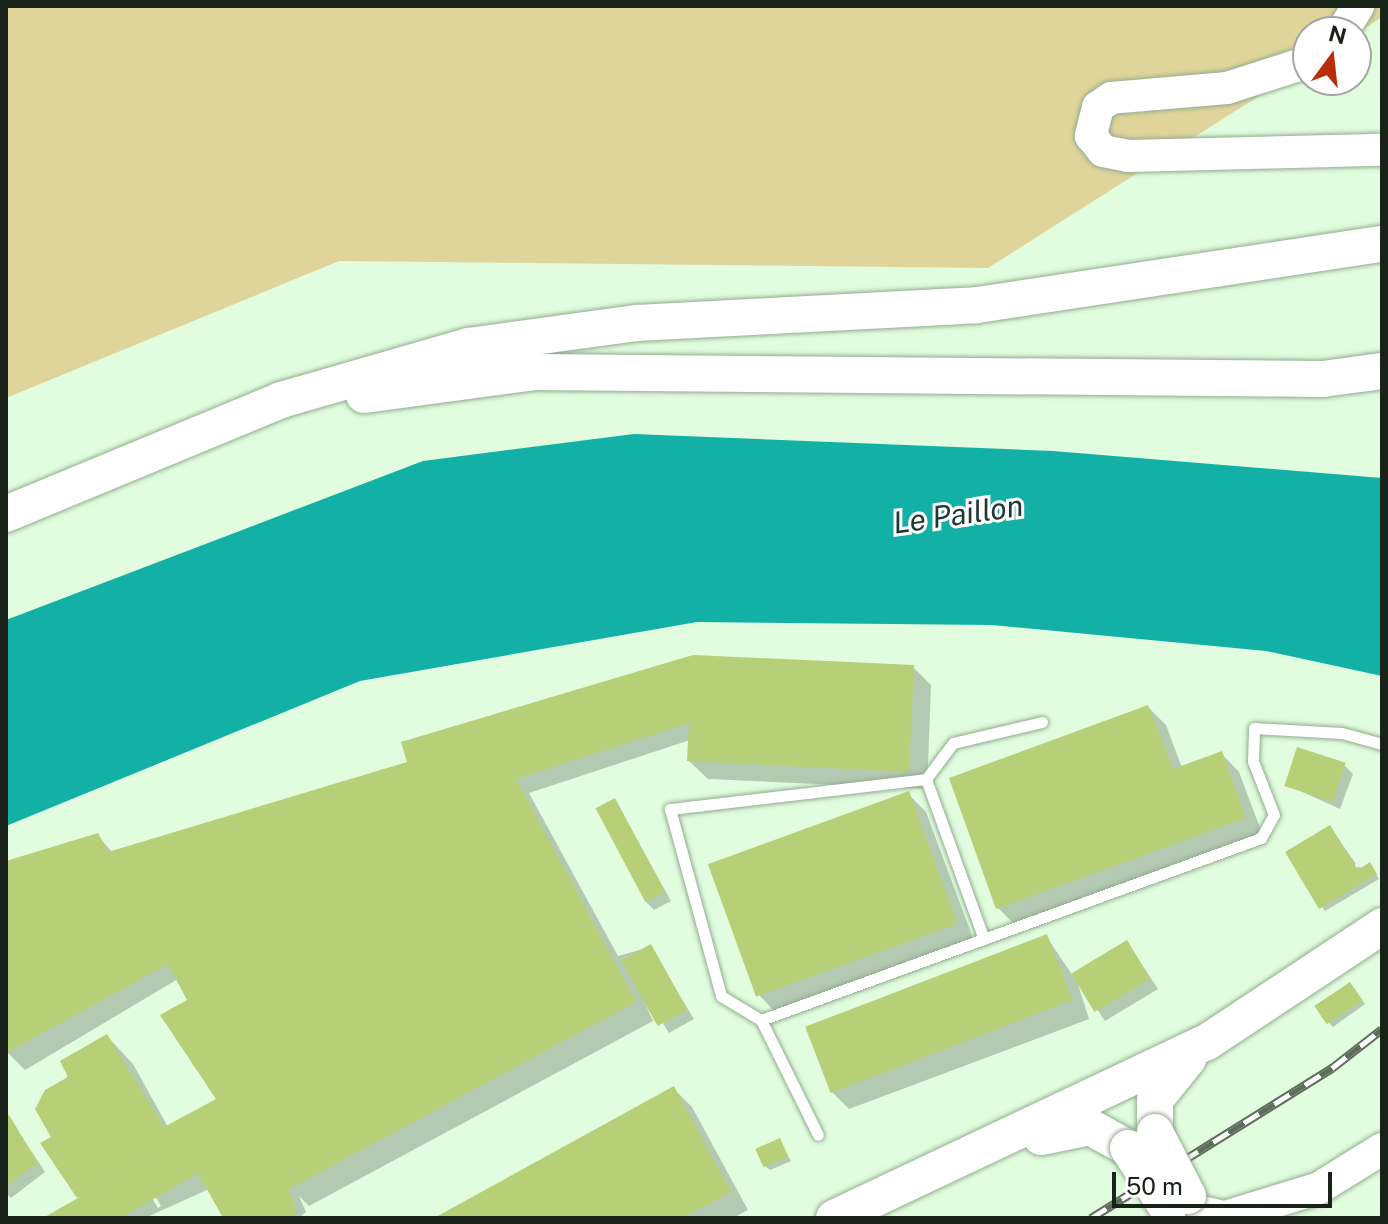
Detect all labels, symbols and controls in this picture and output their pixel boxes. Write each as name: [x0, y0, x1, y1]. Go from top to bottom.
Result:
north arrow: [1292, 16, 1372, 96]
text: N: [1326, 20, 1349, 50]
water label: Le Paillon: [891, 487, 1025, 541]
scale bar: [1116, 1156, 1336, 1206]
text: 50 m: [1126, 1172, 1183, 1200]

